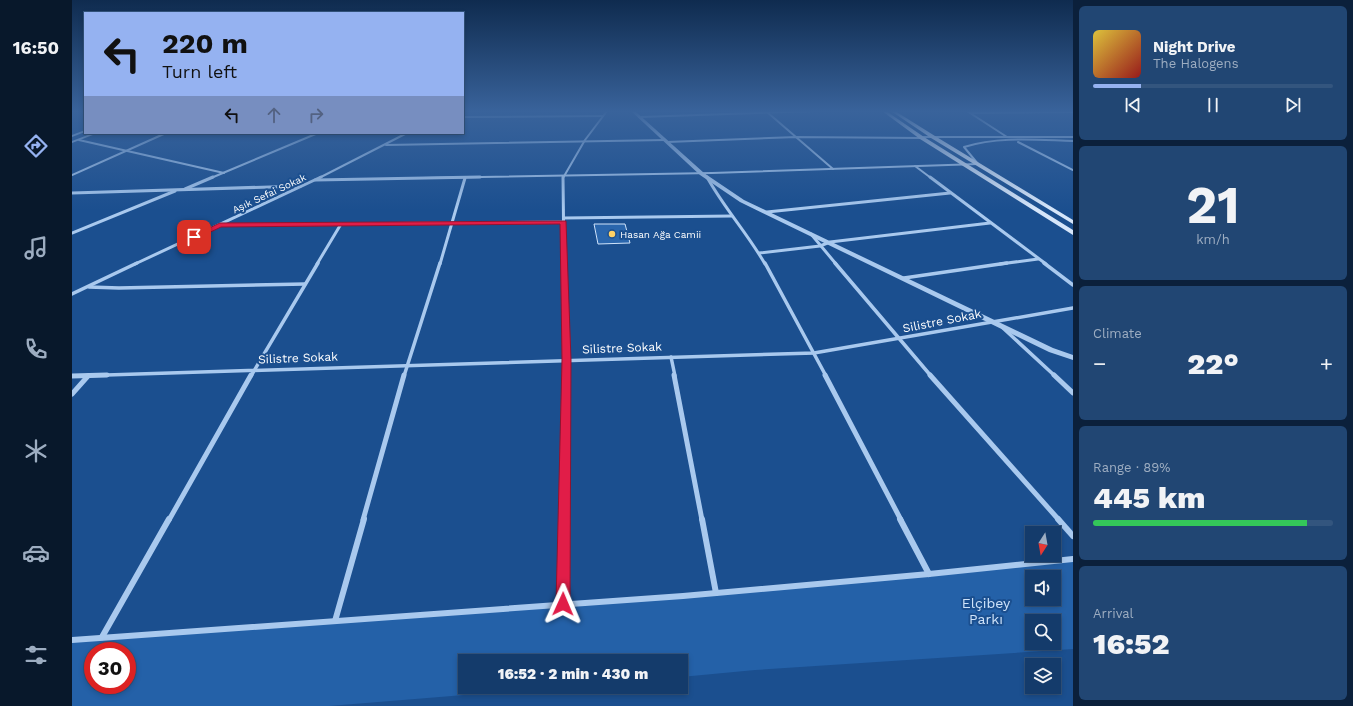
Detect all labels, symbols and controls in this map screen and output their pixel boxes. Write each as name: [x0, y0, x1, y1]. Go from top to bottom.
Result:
text: 220 m: [162, 27, 248, 60]
icon: left: [96, 28, 148, 80]
text: 16:50: [13, 37, 59, 58]
text: Night Drive: [1153, 38, 1236, 56]
text: The Halogens: [1153, 56, 1239, 71]
text: Turn left: [162, 61, 237, 82]
icon: previous: [1122, 94, 1144, 116]
icon: pause: [1202, 94, 1224, 116]
icon: next: [1282, 94, 1304, 116]
icon: left: [221, 104, 243, 126]
icon: ahead: [263, 104, 285, 126]
icon: right: [305, 104, 327, 126]
icon: directions: [22, 132, 50, 160]
street label: Aşık Sefai Sokak: [231, 171, 308, 215]
text: 21: [1186, 175, 1240, 236]
pin: [177, 220, 211, 254]
icon: arrive: [183, 226, 205, 248]
marker: Hasan Ağa Camii: [607, 229, 617, 239]
place label: Hasan Ağa Camii: [620, 229, 701, 240]
text: km/h: [1196, 232, 1230, 247]
icon: music: [22, 234, 50, 262]
street label: Silistre Sokak: [901, 306, 983, 335]
text: Climate: [1093, 326, 1142, 341]
icon: phone: [22, 335, 50, 363]
street label: Silistre Sokak: [582, 340, 662, 356]
text: 22°: [1187, 346, 1239, 381]
street label: Silistre Sokak: [258, 350, 338, 366]
text: −: [1093, 351, 1106, 376]
text: +: [1320, 351, 1333, 376]
icon: climate: [22, 437, 50, 465]
text: Range · 89%: [1093, 460, 1170, 475]
text: 445 km: [1093, 480, 1205, 515]
north arrow: [1025, 526, 1061, 562]
map controls: [1025, 526, 1061, 694]
icon: car: [22, 539, 50, 567]
button: sound: [1025, 570, 1061, 606]
position arrow: [542, 583, 584, 625]
park label: Elçibey Parkı: [962, 595, 1011, 627]
text: Arrival: [1093, 606, 1134, 621]
button: search: [1025, 614, 1061, 650]
text: 16:52: [1093, 626, 1170, 661]
icon: filters: [22, 641, 50, 669]
speed limit sign: 30: [84, 642, 136, 694]
button: layers: [1025, 658, 1061, 694]
text: 16:52 · 2 min · 430 m: [498, 665, 648, 683]

